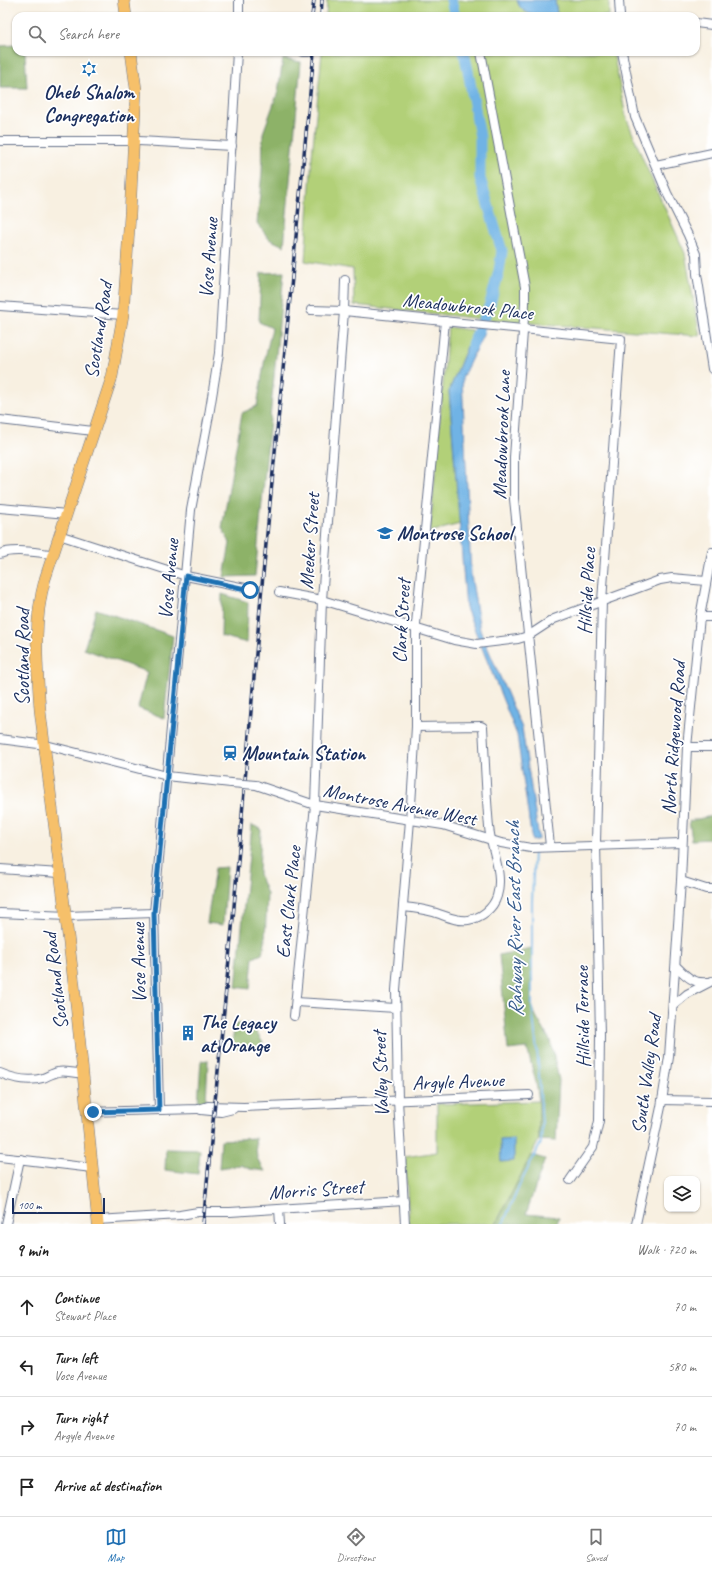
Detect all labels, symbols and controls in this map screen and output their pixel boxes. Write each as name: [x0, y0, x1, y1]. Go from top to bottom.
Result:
search box: [12, 12, 700, 56]
icon: search: [26, 23, 48, 45]
text: Search here: [58, 25, 119, 44]
synagogue icon: Oheb Shalom Congregation: [80, 60, 98, 78]
place label: Oheb Shalom Congregation: [44, 80, 136, 128]
street label: Vose Avenue: [193, 216, 224, 299]
street label: Scotland Road: [79, 277, 119, 380]
street label: Meadowbrook Place: [402, 287, 536, 326]
street label: Meadowbrook Lane: [487, 369, 516, 500]
street label: Meeker Street: [294, 490, 325, 590]
place label: Montrose School: [397, 521, 516, 546]
school or university icon: Montrose School: [376, 524, 394, 542]
street label: Vose Avenue: [153, 536, 185, 620]
street label: Hillside Place: [572, 545, 601, 635]
street label: Clark Street: [387, 575, 416, 664]
route start: [241, 581, 259, 599]
street label: Scotland Road: [10, 605, 35, 706]
street label: North Ridgewood Road: [656, 658, 692, 815]
place label: Mountain Station: [242, 741, 367, 766]
station icon: Mountain Station: [221, 744, 239, 762]
street label: Montrose Avenue West: [321, 777, 481, 832]
water label: Rahway River East Branch: [499, 820, 529, 1017]
street label: East Clark Place: [270, 843, 307, 959]
street label: Vose Avenue: [125, 921, 152, 1003]
street label: Scotland Road: [37, 928, 74, 1031]
street label: Hillside Terrace: [569, 964, 596, 1068]
place label: The Legacy at Orange: [200, 1010, 278, 1058]
street label: South Valley Road: [626, 1010, 668, 1135]
building icon: The Legacy at Orange: [179, 1024, 197, 1042]
street label: Valley Street: [366, 1027, 394, 1117]
street label: Argyle Avenue: [412, 1067, 506, 1096]
route end: [84, 1103, 102, 1121]
street label: Morris Street: [268, 1173, 368, 1205]
map controls: [664, 1176, 700, 1212]
button: layers: [664, 1176, 700, 1212]
scale bar: [12, 1196, 105, 1215]
text: 100 m: [18, 1198, 42, 1212]
text: 9 min: [16, 1240, 48, 1261]
text: Walk · 720 m: [637, 1242, 696, 1258]
text: Continue: [54, 1289, 99, 1308]
icon: ahead: [16, 1296, 38, 1318]
text: 70 m: [674, 1299, 696, 1315]
text: Stewart Place: [54, 1308, 116, 1324]
text: Turn left: [54, 1349, 97, 1368]
icon: left: [16, 1356, 38, 1378]
text: 580 m: [668, 1359, 696, 1375]
text: Vose Avenue: [54, 1368, 106, 1384]
text: Turn right: [54, 1409, 107, 1428]
icon: right: [16, 1416, 38, 1438]
text: 70 m: [674, 1419, 696, 1435]
text: Argyle Avenue: [54, 1428, 114, 1444]
icon: arrive: [16, 1476, 38, 1498]
text: Arrive at destination: [54, 1477, 161, 1496]
tab: Map: [105, 1526, 127, 1564]
tab: Directions: [337, 1526, 375, 1564]
tab: Saved: [585, 1526, 607, 1564]

